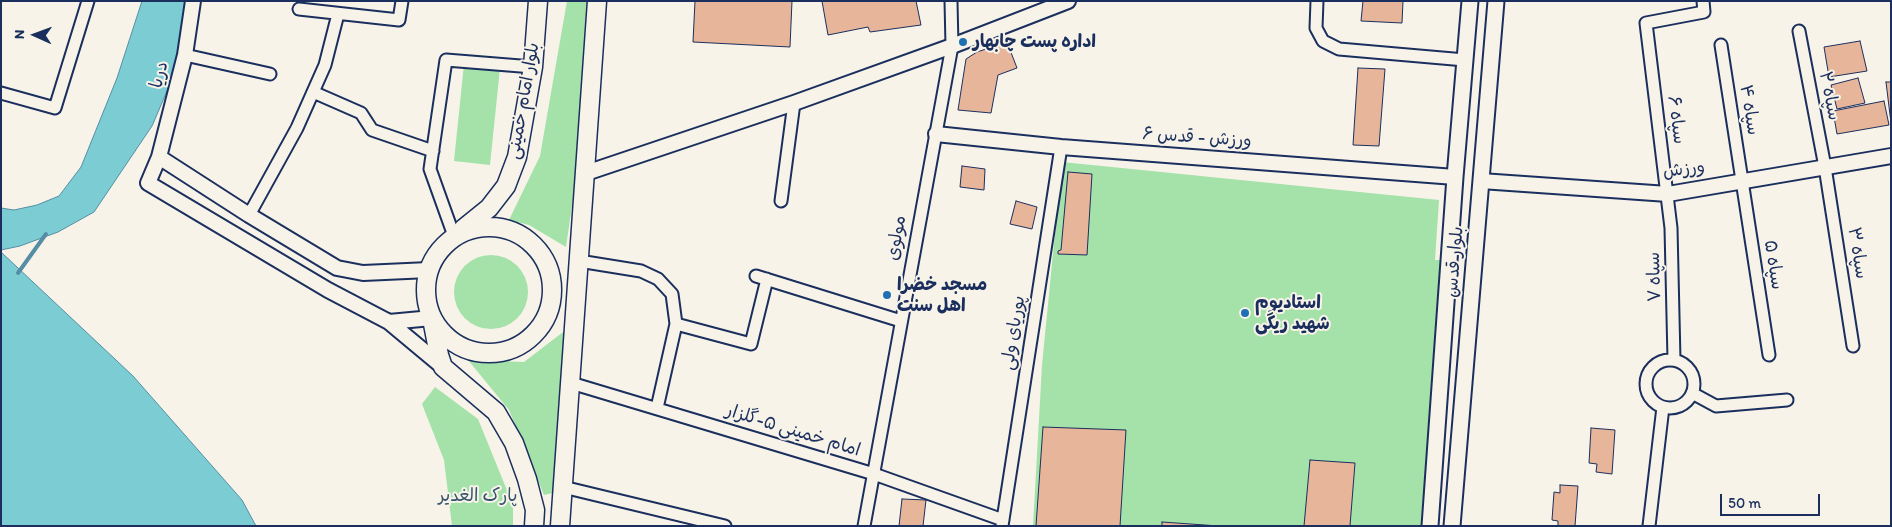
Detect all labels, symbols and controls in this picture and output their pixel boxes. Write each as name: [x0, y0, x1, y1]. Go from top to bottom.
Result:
north arrow: [10, 10, 60, 60]
text: N: [11, 29, 28, 39]
place label: اداره پست چابهار: [973, 31, 1096, 53]
marker: اداره پست چابهار: [957, 36, 969, 48]
street label: بلوار امام خمینی: [503, 41, 545, 161]
street label: دریا: [146, 59, 174, 91]
street label: سپاه ۲: [1814, 70, 1844, 122]
street label: سپاه ۴: [1734, 83, 1764, 137]
street label: سپاه ۶: [1662, 95, 1690, 145]
street label: ورزش - قدس ۶: [1142, 123, 1252, 153]
street label: ورزش: [1662, 157, 1706, 183]
street label: مولوی: [882, 214, 912, 262]
street label: بلوار قدس: [1441, 226, 1469, 298]
street label: سپاه ۳: [1842, 226, 1872, 280]
street label: سپاه ۵: [1758, 239, 1788, 291]
street label: سپاه ۷: [1644, 252, 1666, 302]
place label: مسجد خضرا اهل سنت: [897, 274, 987, 316]
marker: مسجد خضرا اهل سنت: [881, 289, 893, 301]
place label: استادیوم شهید ریگی: [1255, 292, 1330, 334]
street label: پوریای ولی: [997, 294, 1031, 372]
marker: استادیوم شهید ریگی: [1239, 307, 1251, 319]
street label: امام خمینی ۵-گلزار: [723, 400, 863, 462]
scale bar: [1722, 484, 1822, 516]
park label: پارک الغدیر: [439, 485, 517, 507]
text: 50 m: [1728, 494, 1761, 512]

